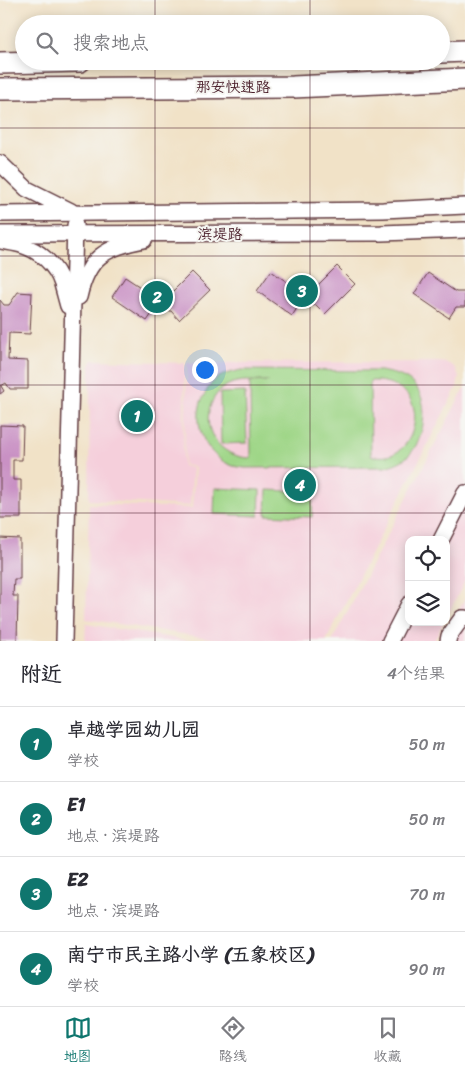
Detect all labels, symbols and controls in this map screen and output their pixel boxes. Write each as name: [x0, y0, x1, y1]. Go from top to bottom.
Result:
search box: [15, 15, 450, 70]
text: 搜索地点: [73, 26, 149, 59]
icon: search: [33, 29, 61, 57]
street label: 那安快速路: [195, 74, 271, 100]
street label: 滨堤路: [197, 221, 243, 247]
pin: 3: [286, 272, 318, 310]
pin: 2: [141, 278, 173, 316]
your location: [192, 357, 218, 383]
pin: 1: [121, 397, 153, 435]
pin: 4: [284, 466, 316, 504]
map controls: [405, 536, 450, 626]
button: locate: [405, 536, 450, 581]
button: layers: [405, 581, 450, 626]
text: 附近: [20, 655, 62, 693]
text: 4个结果: [387, 659, 445, 688]
text: 卓越学园幼儿园: [67, 713, 200, 746]
text: 1: [33, 730, 39, 759]
text: 50 m: [409, 730, 445, 759]
text: 学校: [67, 746, 99, 775]
text: E1: [67, 788, 86, 821]
text: 2: [31, 805, 41, 834]
text: 50 m: [409, 805, 445, 834]
text: 地点 · 滨堤路: [67, 821, 160, 850]
text: E2: [67, 863, 89, 896]
text: 3: [32, 880, 40, 909]
text: 70 m: [409, 880, 445, 909]
text: 地点 · 滨堤路: [67, 896, 160, 925]
text: 南宁市民主路小学 (五象校区): [67, 938, 313, 971]
text: 4: [31, 955, 41, 984]
text: 90 m: [409, 955, 445, 984]
text: 学校: [67, 971, 99, 1000]
tab: 地图: [64, 1014, 92, 1069]
tab: 路线: [219, 1014, 247, 1069]
tab: 收藏: [374, 1014, 402, 1069]

